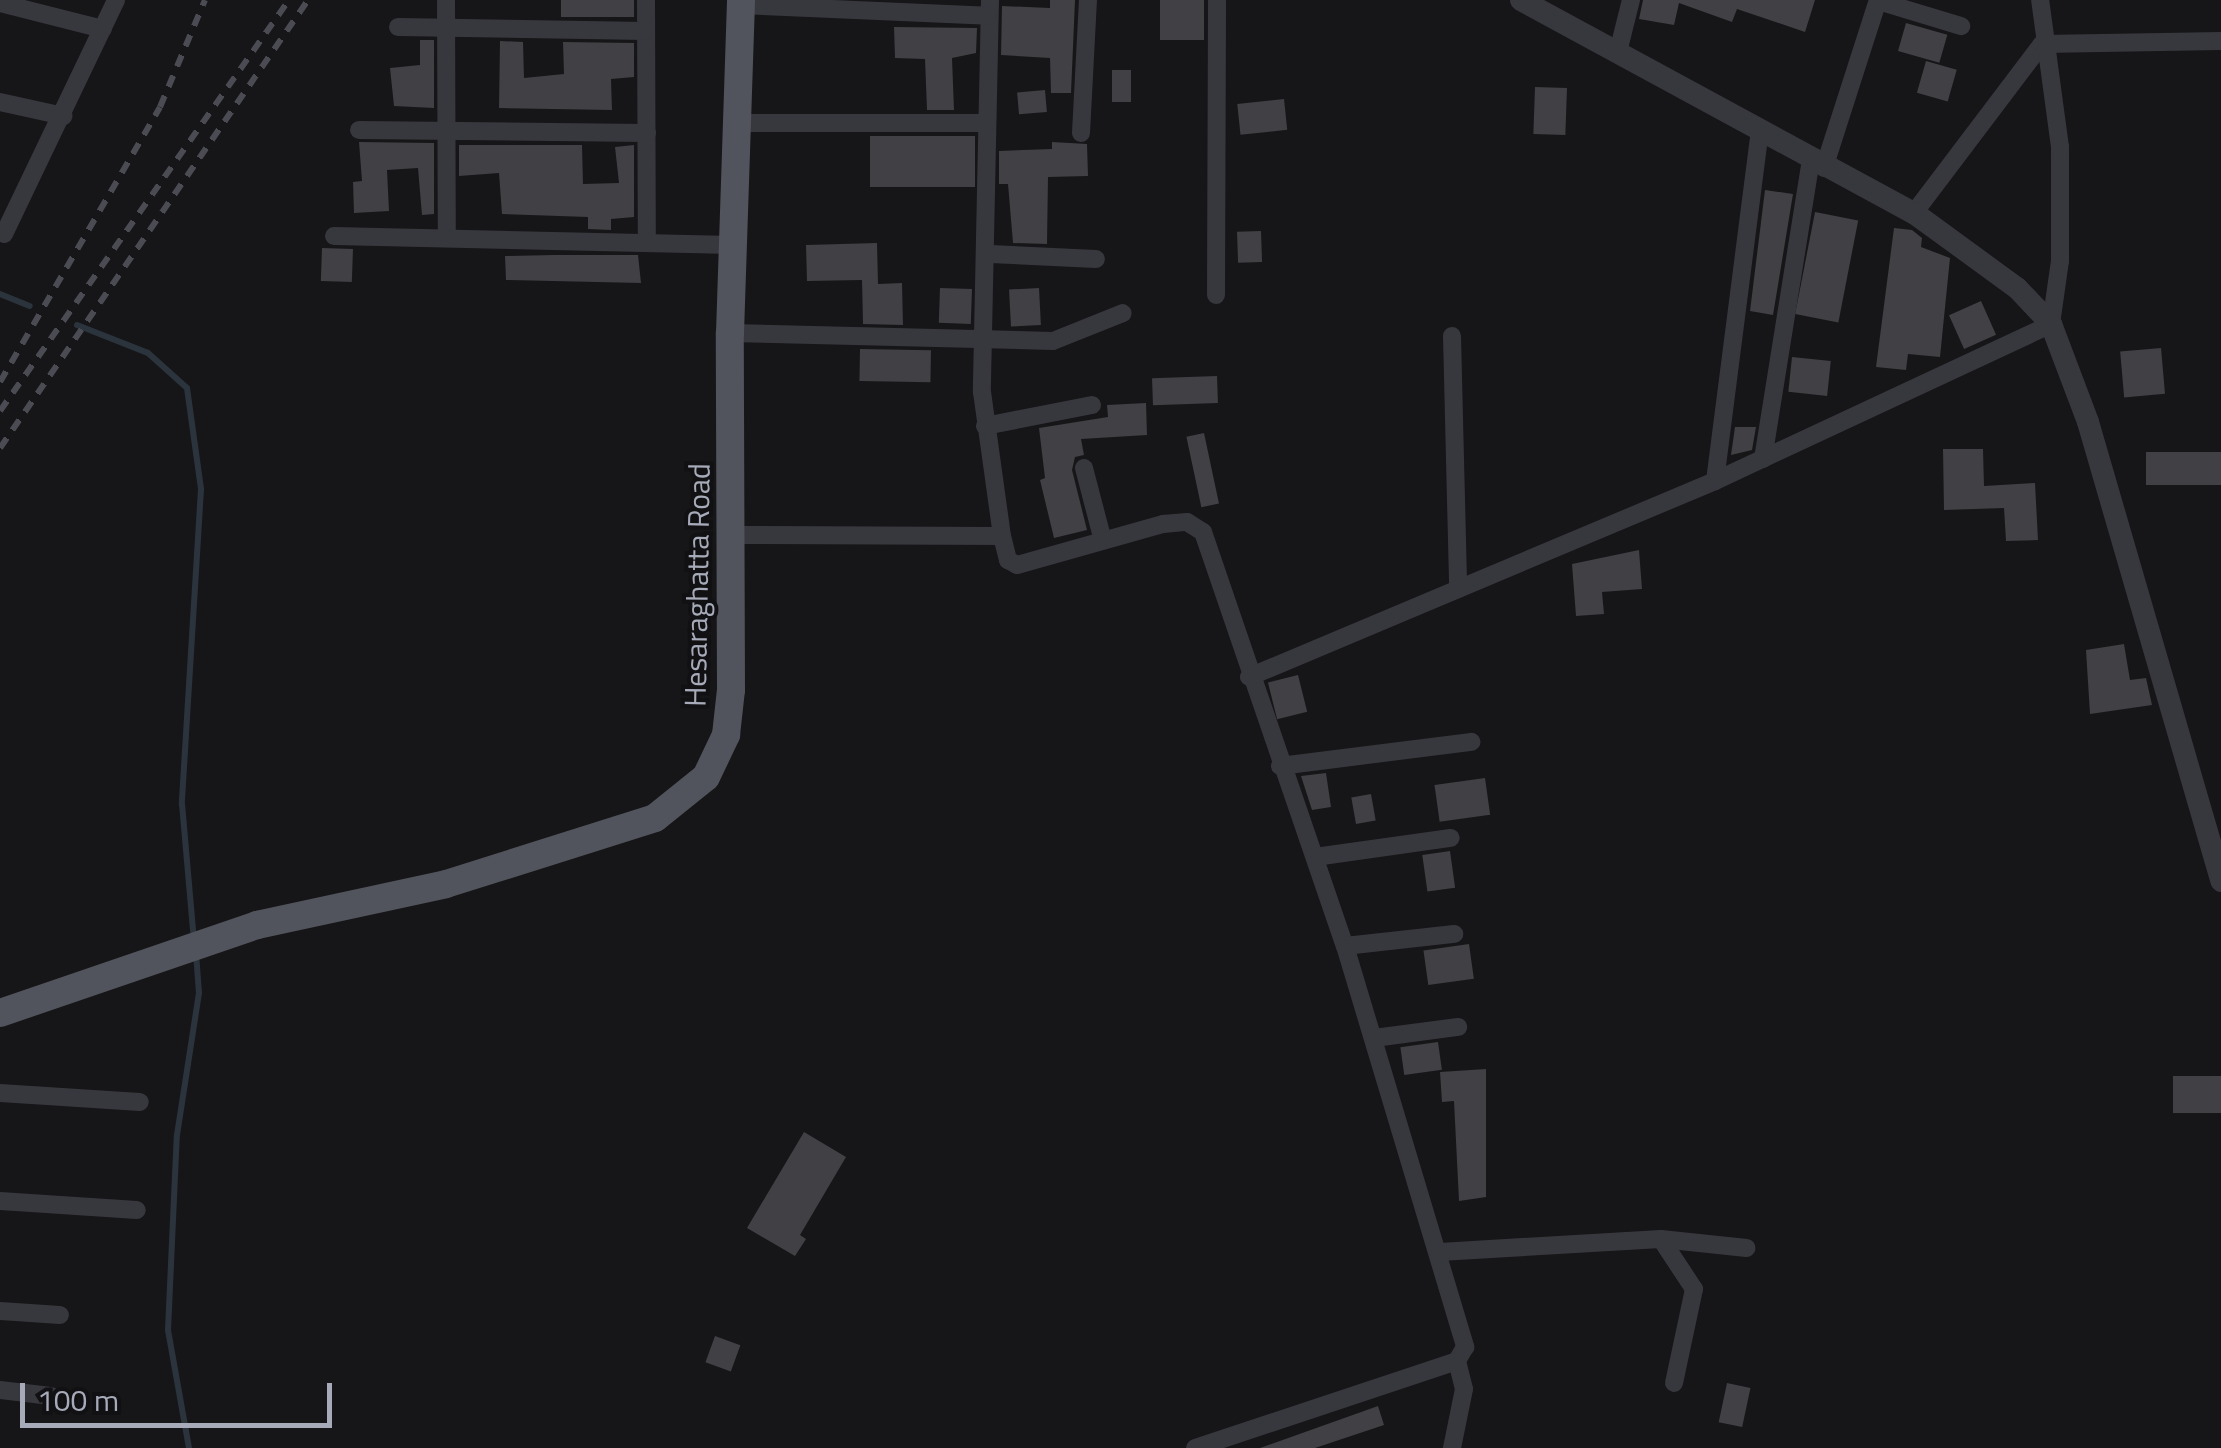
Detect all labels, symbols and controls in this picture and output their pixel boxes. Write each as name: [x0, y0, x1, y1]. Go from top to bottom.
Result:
street label: Hesaraghatta Road: [677, 463, 717, 707]
scale bar: [25, 1363, 338, 1425]
text: 100 m: [37, 1377, 119, 1423]

